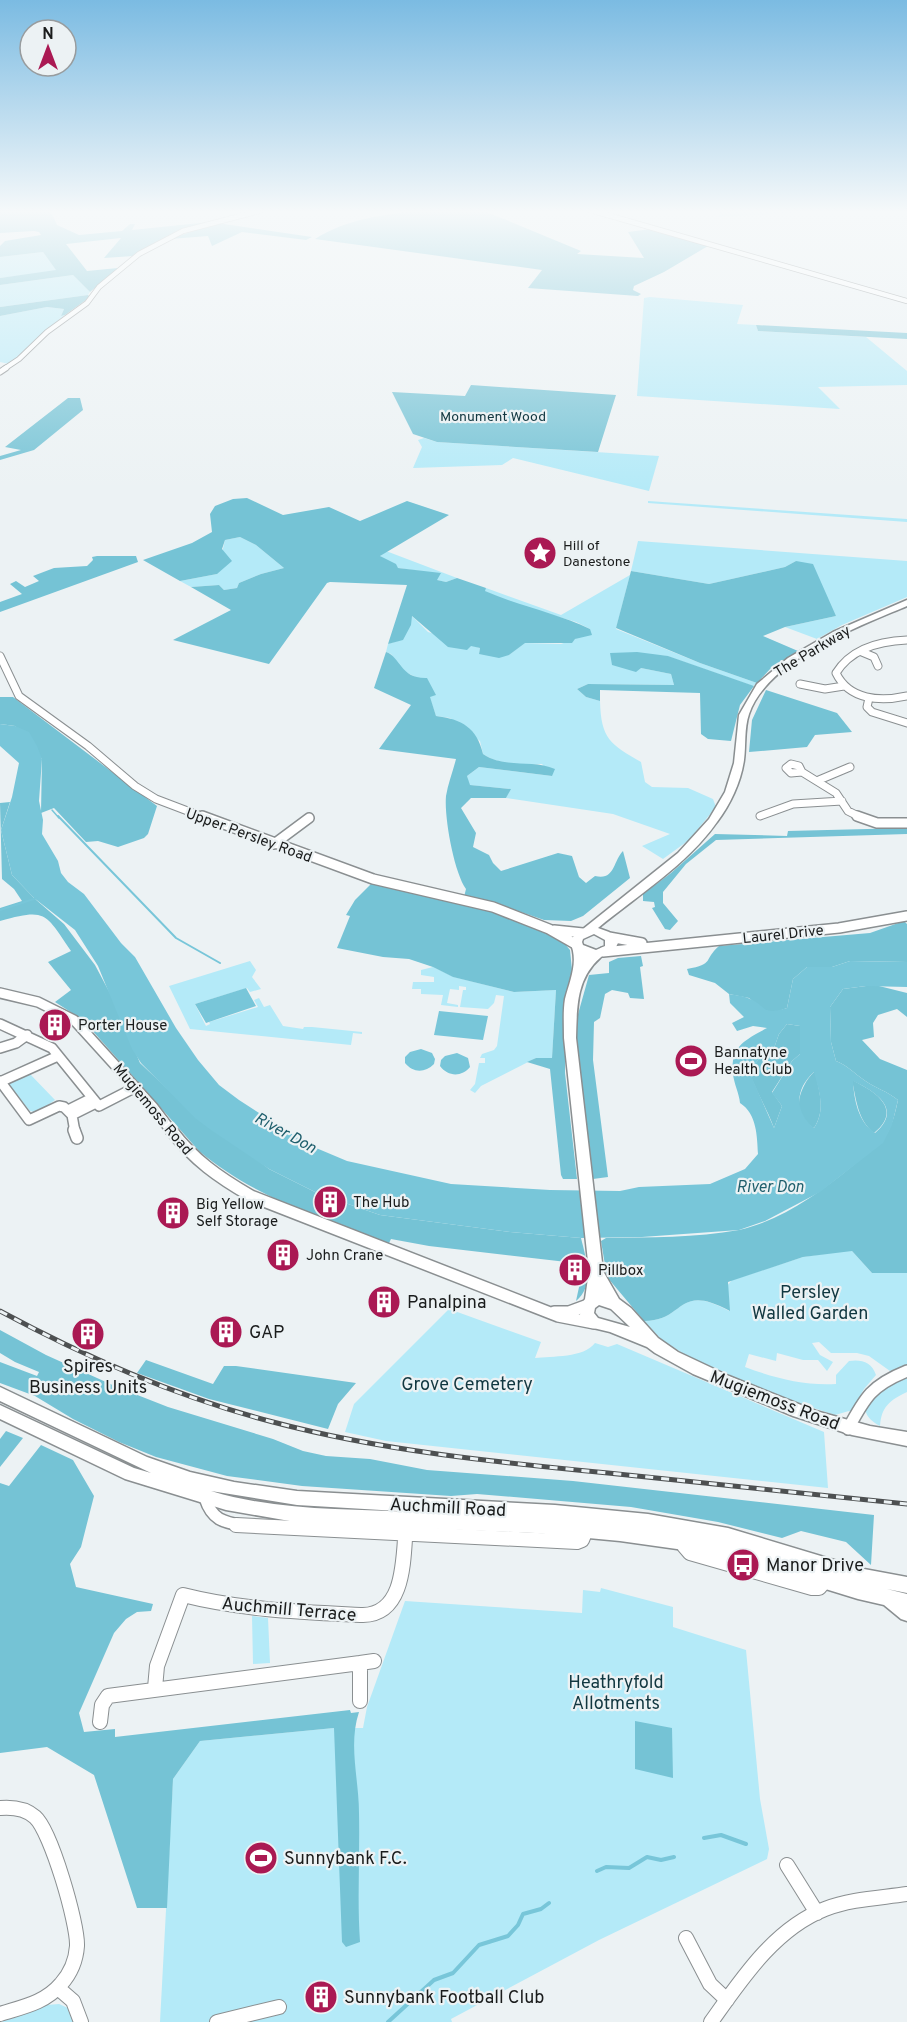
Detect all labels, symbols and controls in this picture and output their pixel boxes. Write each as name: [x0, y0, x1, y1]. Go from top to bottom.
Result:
north arrow: [18, 18, 78, 78]
text: N: [42, 25, 54, 45]
park label: Monument Wood: [440, 409, 546, 426]
place icon: Hill of Danestone: [522, 535, 558, 571]
place label: Hill of Danestone: [563, 538, 630, 571]
street label: The Parkway: [771, 622, 855, 683]
street label: Upper Persley Road: [183, 805, 314, 868]
street label: Laurel Drive: [742, 922, 825, 949]
building icon: Porter House: [37, 1007, 73, 1043]
place label: Porter House: [78, 1017, 167, 1036]
sports icon: Bannatyne Health Club: [673, 1043, 709, 1079]
place label: Bannatyne Health Club: [714, 1044, 792, 1080]
street label: Mugiemoss Road: [108, 1060, 196, 1160]
water label: River Don: [251, 1109, 320, 1159]
water label: River Don: [736, 1178, 804, 1198]
building icon: The Hub: [312, 1184, 348, 1220]
place label: The Hub: [353, 1194, 409, 1213]
building icon: Big Yellow Self Storage: [155, 1195, 191, 1231]
place label: Big Yellow Self Storage: [196, 1196, 278, 1232]
building icon: John Crane: [265, 1237, 301, 1273]
place label: John Crane: [306, 1247, 383, 1266]
building icon: Pillbox: [557, 1252, 593, 1288]
place label: Pillbox: [598, 1262, 644, 1281]
park label: Persley Walled Garden: [752, 1282, 868, 1326]
building icon: Panalpina: [366, 1284, 402, 1320]
place label: Panalpina: [407, 1292, 487, 1315]
building icon: GAP: [208, 1314, 244, 1350]
building icon: Spires Business Units: [70, 1316, 106, 1352]
place label: GAP: [249, 1322, 284, 1345]
place label: Spires Business Units: [29, 1356, 147, 1400]
street label: Mugiemoss Road: [706, 1366, 843, 1437]
park label: Grove Cemetery: [401, 1374, 533, 1397]
street label: Auchmill Road: [389, 1494, 507, 1523]
bus stop icon: Manor Drive: [725, 1547, 761, 1583]
place label: Manor Drive: [766, 1555, 864, 1578]
street label: Auchmill Terrace: [221, 1593, 357, 1628]
park label: Heathryfold Allotments: [568, 1672, 664, 1716]
sports icon: Sunnybank F.C.: [243, 1840, 279, 1876]
place label: Sunnybank F.C.: [284, 1848, 407, 1871]
building icon: Sunnybank Football Club: [303, 1979, 339, 2015]
place label: Sunnybank Football Club: [344, 1987, 544, 2010]

